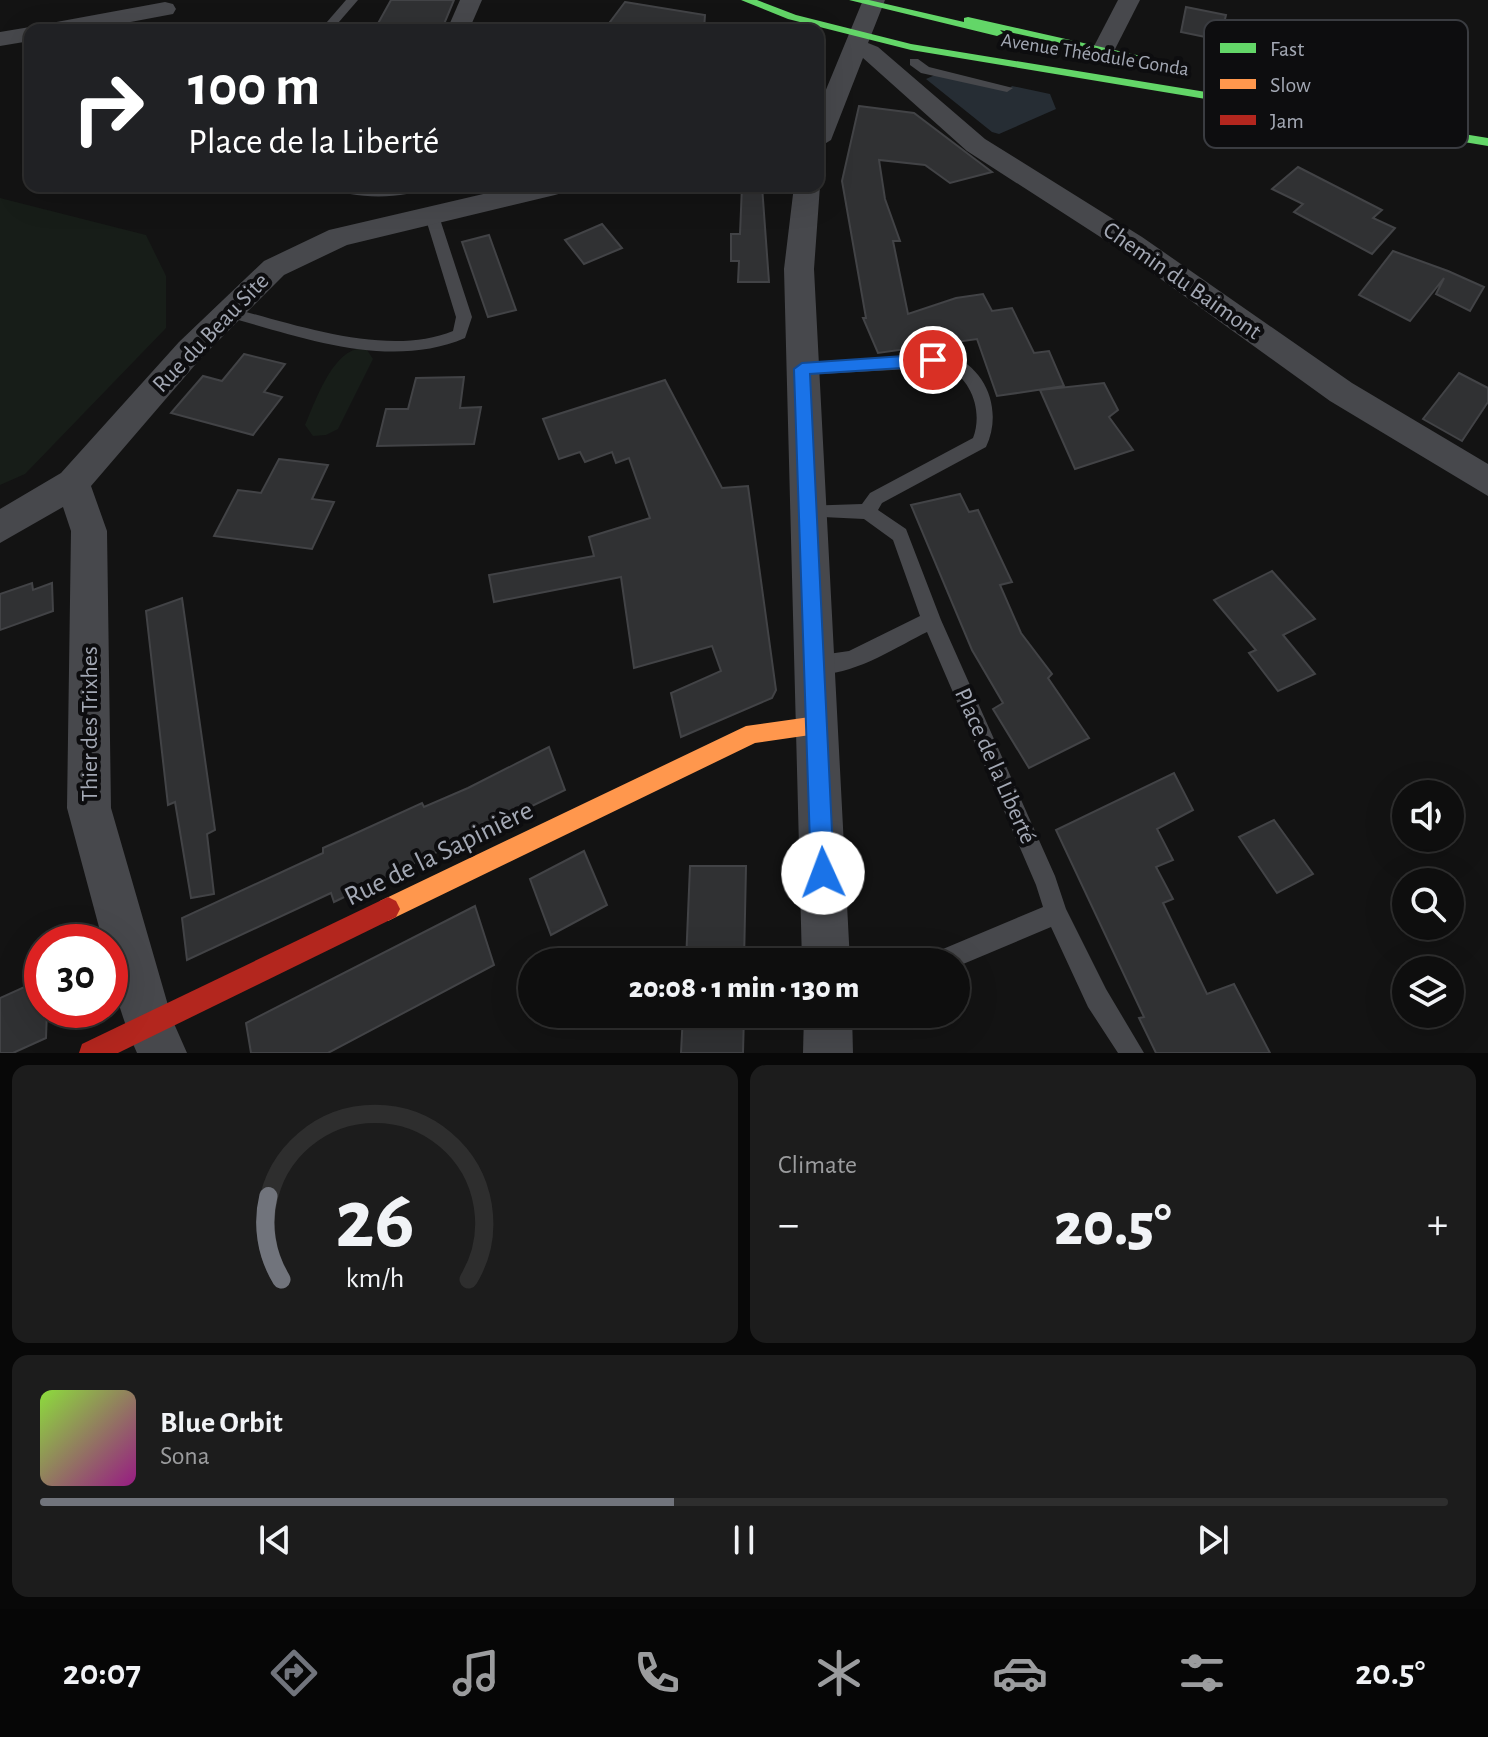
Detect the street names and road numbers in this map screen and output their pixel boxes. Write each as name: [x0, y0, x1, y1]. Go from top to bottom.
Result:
street label: Avenue Théodule Gonda: [1000, 30, 1190, 80]
street label: Chemin du Baimont: [1099, 218, 1266, 345]
street label: Rue du Beau Site: [148, 269, 274, 397]
street label: Thier des Trixhes: [78, 646, 102, 802]
street label: Place de la Liberté: [950, 685, 1040, 847]
street label: Rue de la Sapinière: [340, 796, 538, 912]

